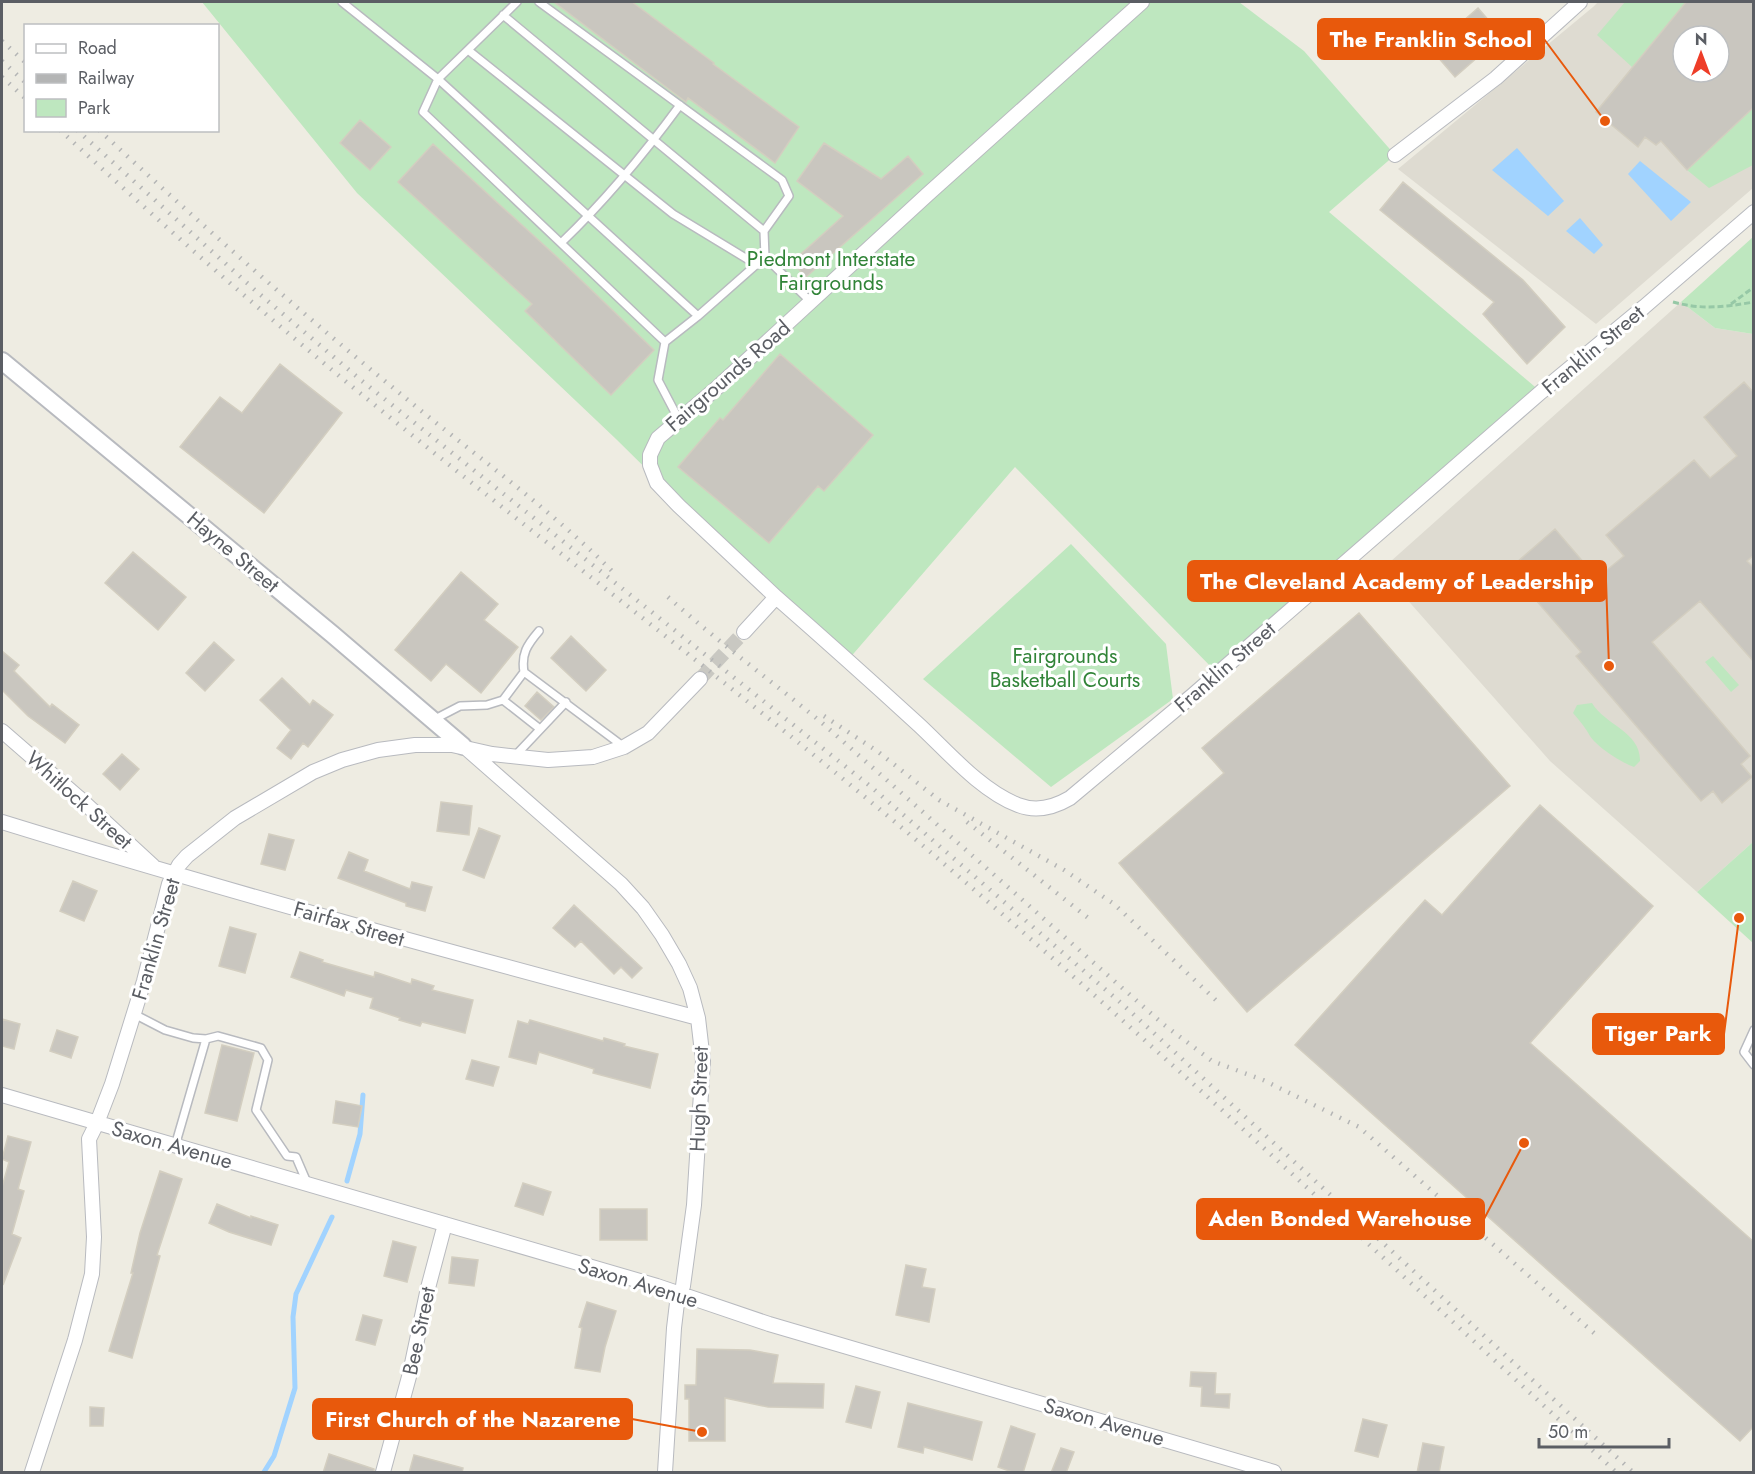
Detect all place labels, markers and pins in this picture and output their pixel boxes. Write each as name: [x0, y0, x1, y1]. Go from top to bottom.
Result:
callout: The Franklin School: [1318, 19, 1544, 59]
callout: The Cleveland Academy of Leadership: [1188, 561, 1606, 601]
callout: Tiger Park: [1593, 1014, 1724, 1054]
callout: Aden Bonded Warehouse: [1197, 1199, 1484, 1239]
callout: First Church of the Nazarene: [313, 1399, 632, 1439]

